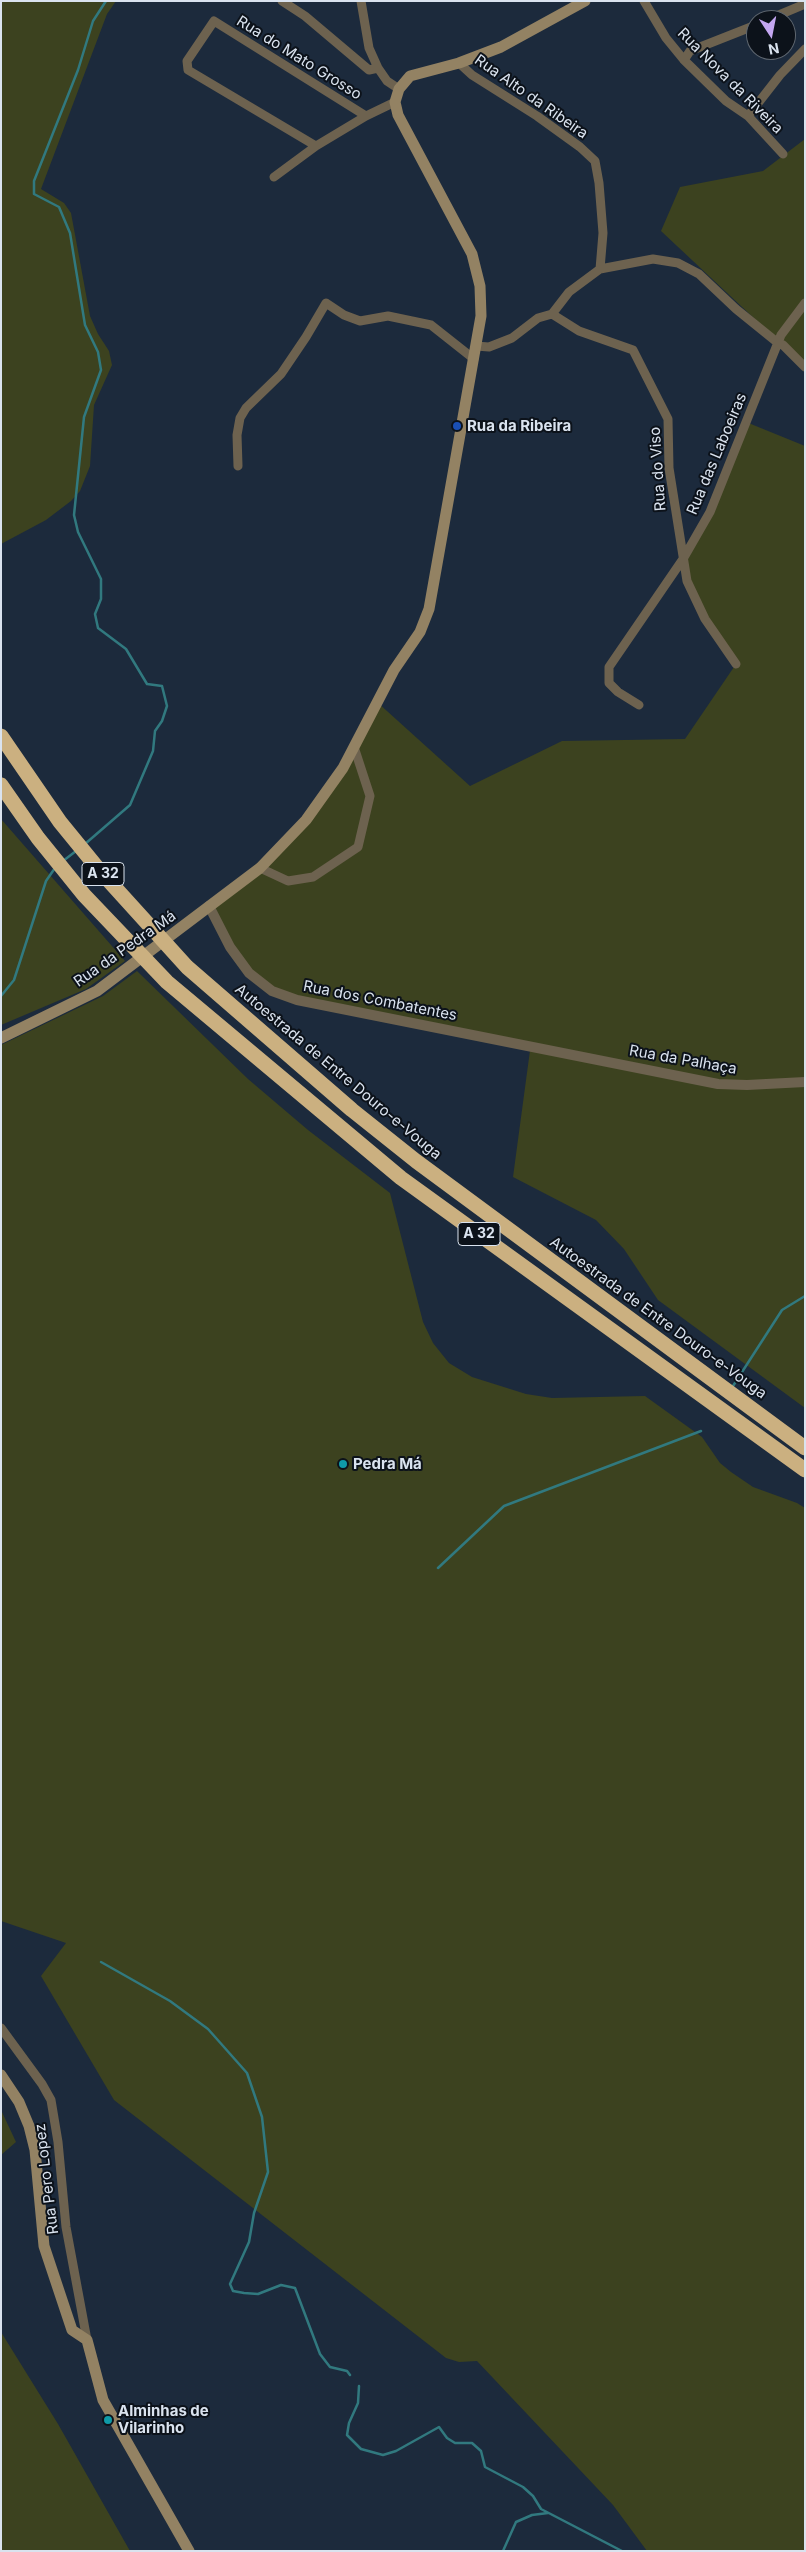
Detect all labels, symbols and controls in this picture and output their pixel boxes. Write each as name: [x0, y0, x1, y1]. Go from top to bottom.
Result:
north arrow: [746, 10, 796, 60]
street label: Rua do Mato Grosso: [233, 12, 365, 104]
street label: Rua Nova da Riveira: [673, 24, 787, 138]
street label: Rua Alto da Ribeira: [471, 51, 591, 143]
street label: Rua das Laboeiras: [683, 390, 751, 518]
place label: Rua da Ribeira: [467, 417, 571, 435]
marker: Rua da Ribeira: [451, 420, 463, 432]
street label: Rua do Viso: [646, 426, 670, 512]
road number: A 32: [82, 862, 124, 886]
street label: Rua da Pedra Má: [70, 907, 180, 991]
street label: Rua dos Combatentes: [302, 977, 458, 1025]
street label: Autoestrada de Entre Douro-e-Vouga: [231, 980, 445, 1164]
street label: Rua da Palhaça: [628, 1042, 738, 1078]
road number: A 32: [458, 1222, 500, 1246]
street label: Autoestrada de Entre Douro-e-Vouga: [546, 1233, 770, 1403]
place label: Pedra Má: [353, 1455, 422, 1473]
marker: Pedra Má: [337, 1458, 349, 1470]
street label: Rua Pero Lopez: [31, 2123, 63, 2235]
place label: Alminhas de Vilarinho: [118, 2402, 209, 2437]
marker: Alminhas de Vilarinho: [102, 2414, 114, 2426]

